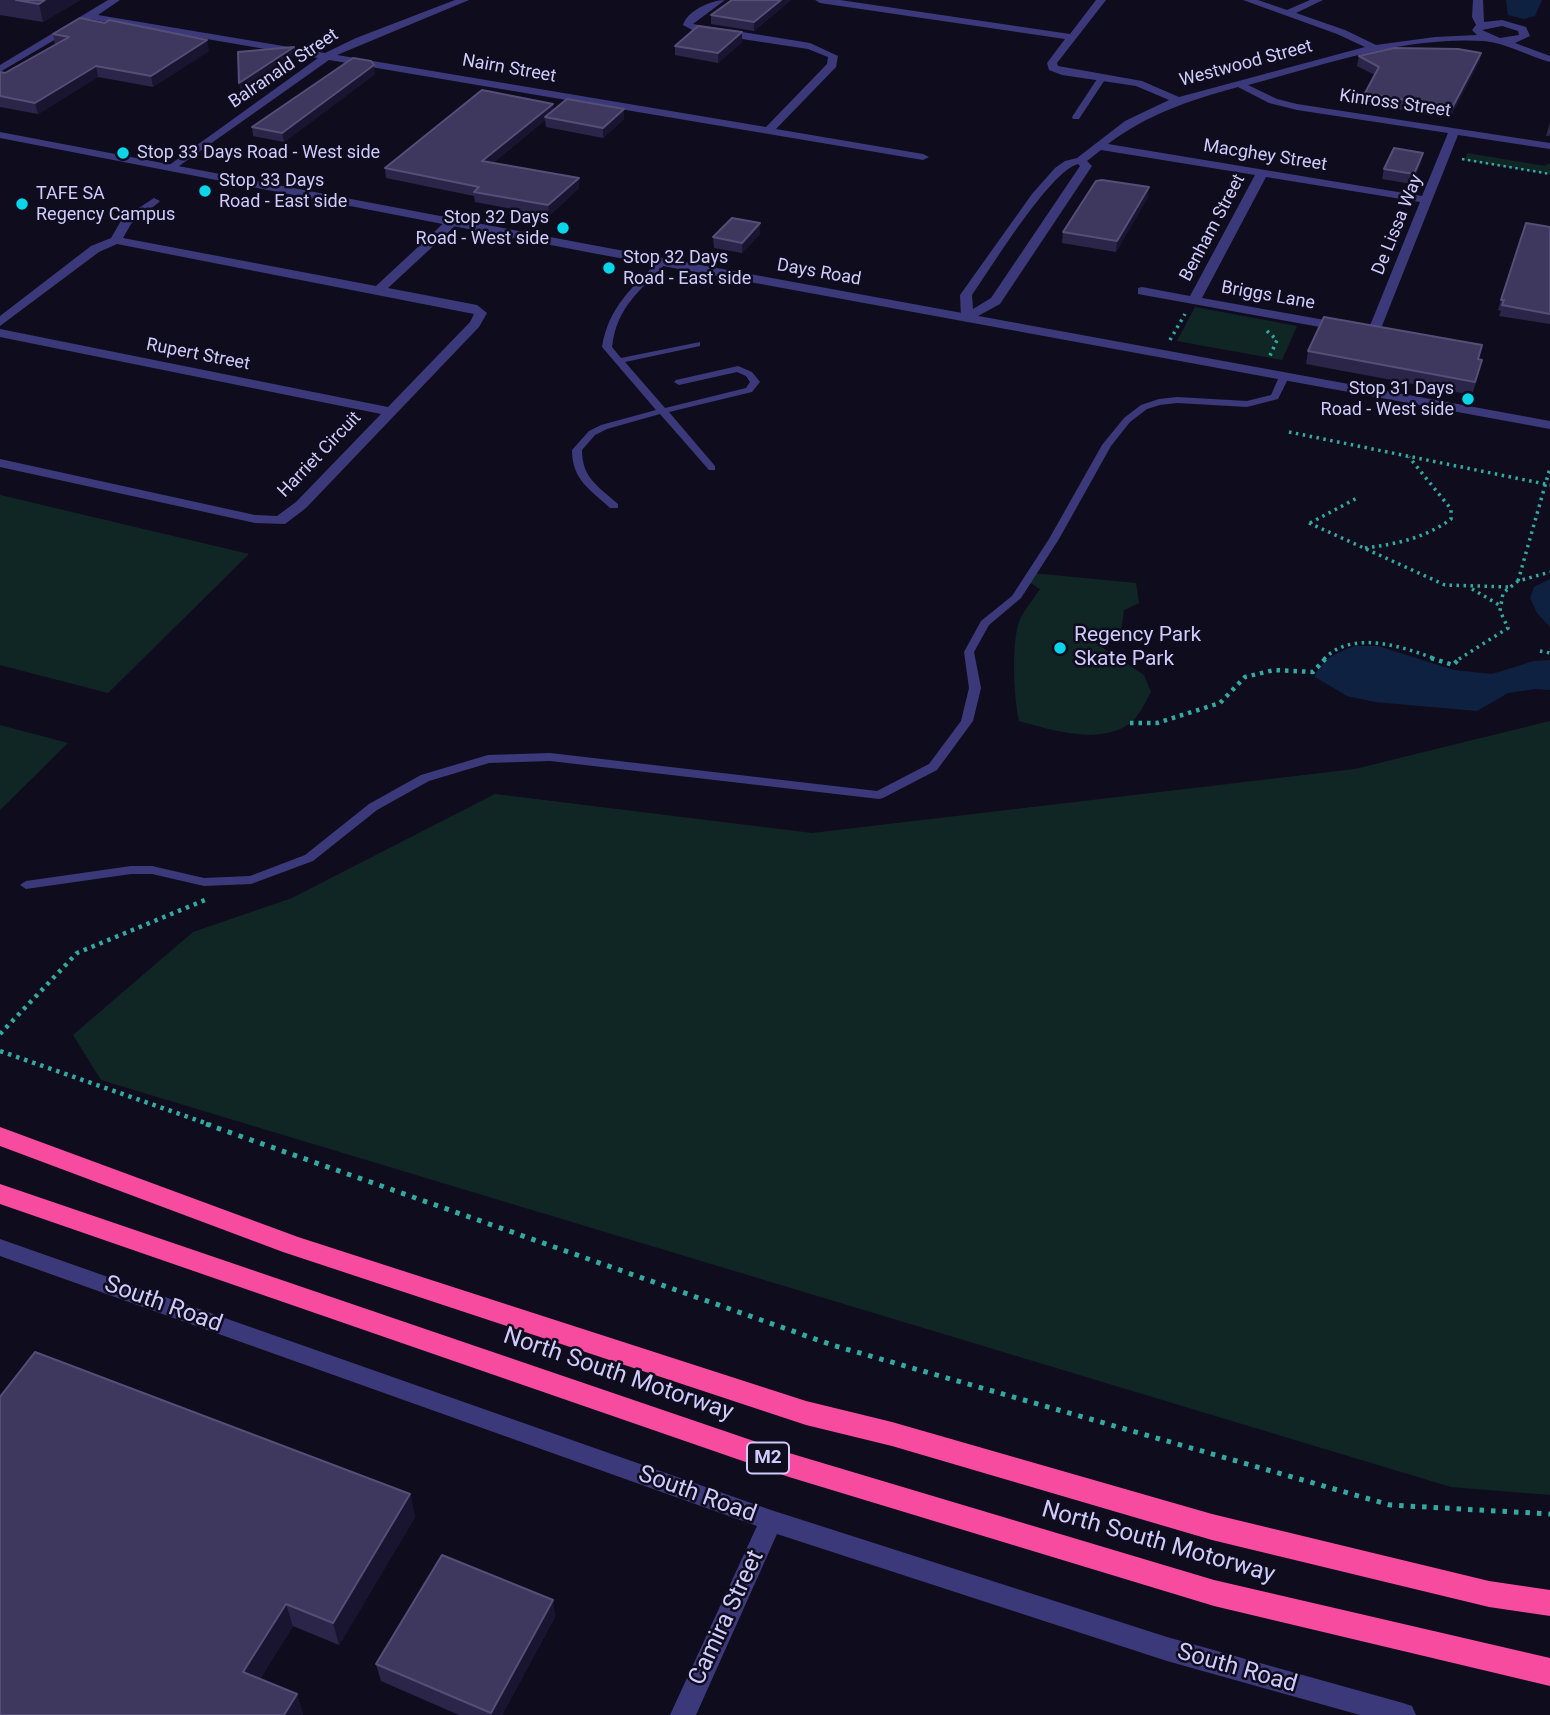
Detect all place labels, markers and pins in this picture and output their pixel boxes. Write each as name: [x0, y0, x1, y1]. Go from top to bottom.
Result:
place label: Stop 33 Days Road - West side: [137, 142, 380, 164]
marker: Stop 33 Days Road - West side: [115, 145, 131, 161]
place label: Stop 33 Days Road - East side: [219, 170, 347, 212]
place label: TAFE SA Regency Campus: [36, 183, 175, 226]
marker: Stop 33 Days Road - East side: [197, 183, 213, 199]
marker: TAFE SA Regency Campus: [14, 196, 30, 212]
place label: Stop 32 Days Road - West side: [416, 207, 549, 249]
marker: Stop 32 Days Road - West side: [555, 220, 571, 236]
place label: Stop 32 Days Road - East side: [623, 247, 751, 290]
marker: Stop 32 Days Road - East side: [601, 260, 617, 276]
place label: Stop 31 Days Road - West side: [1321, 378, 1454, 420]
marker: Stop 31 Days Road - West side: [1460, 391, 1476, 407]
place label: Regency Park Skate Park: [1074, 623, 1201, 673]
marker: Regency Park Skate Park: [1052, 640, 1068, 656]

